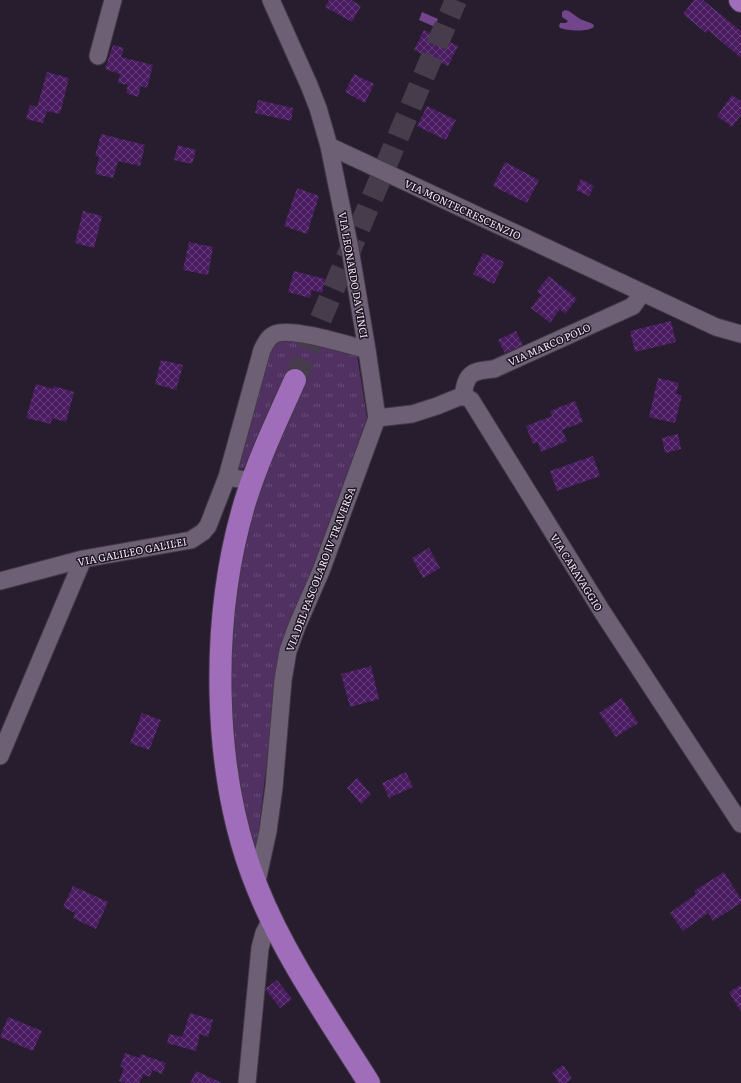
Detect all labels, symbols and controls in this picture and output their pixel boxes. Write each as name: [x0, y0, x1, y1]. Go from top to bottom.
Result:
street label: VIA MONTECRESCENZIO: [402, 175, 524, 243]
street label: VIA LEONARDO DA VINCI: [335, 211, 373, 339]
street label: VIA MARCO POLO: [505, 319, 593, 369]
street label: VIA DEL PASCOLARO IV TRAVERSA: [282, 484, 359, 653]
street label: VIA CARAVAGGIO: [547, 531, 607, 614]
street label: VIA GALILEO GALILEI: [76, 533, 188, 569]

